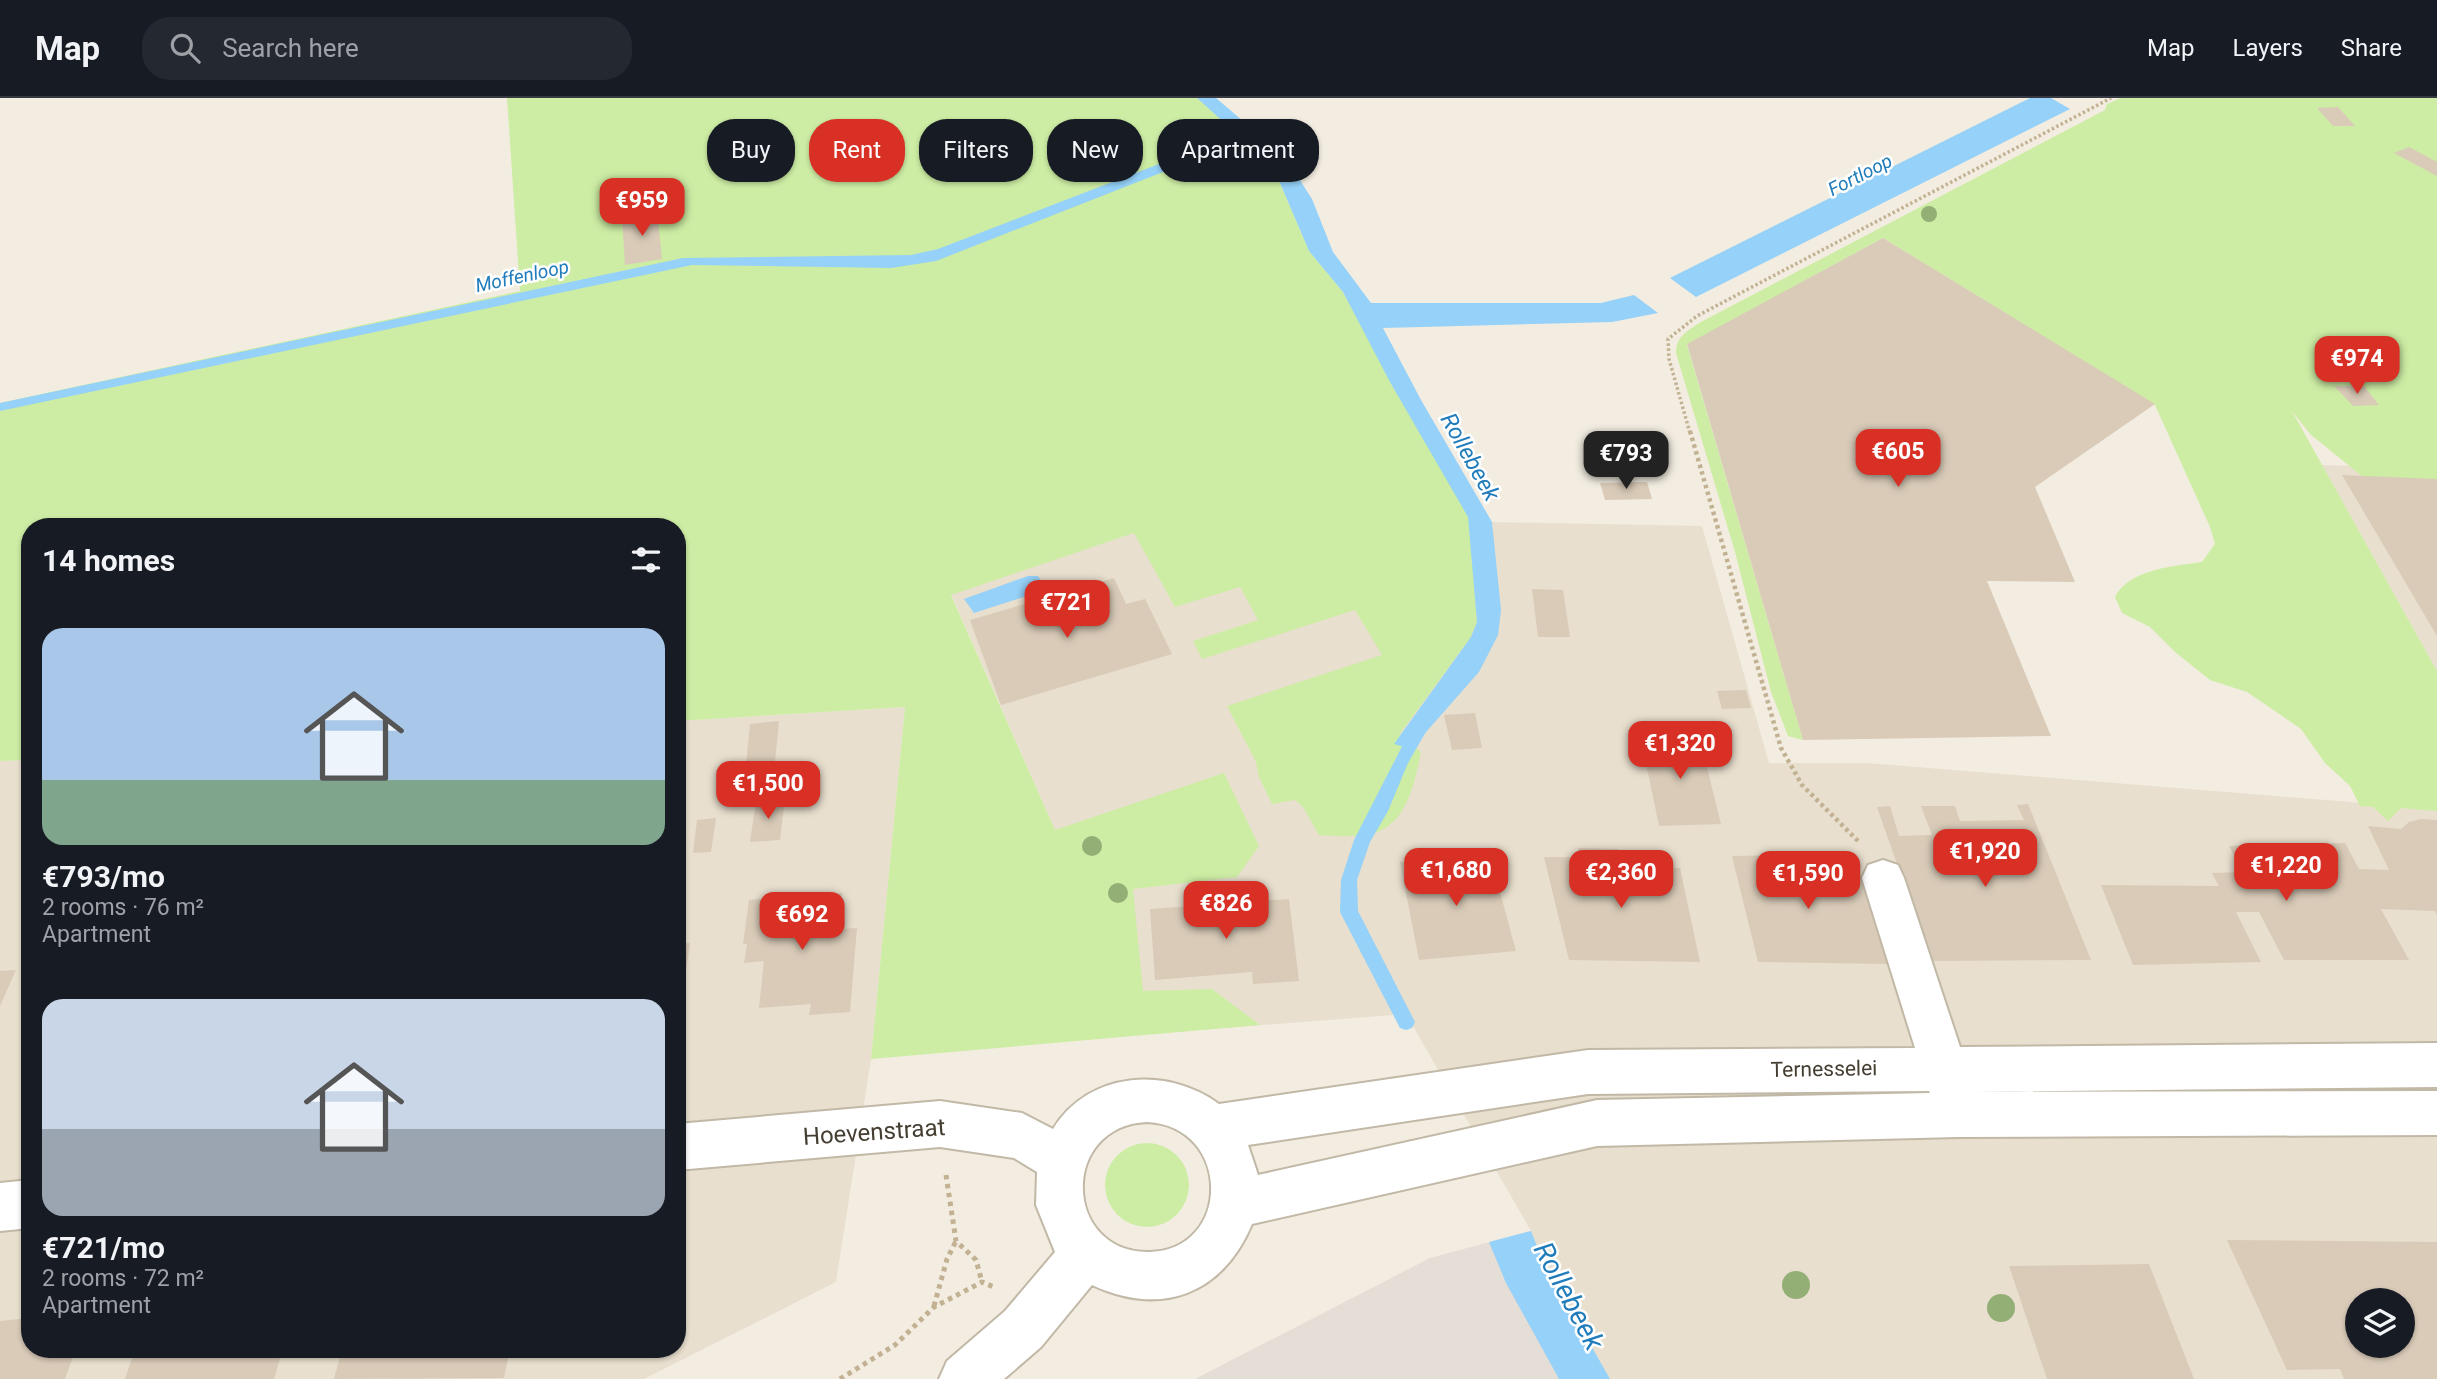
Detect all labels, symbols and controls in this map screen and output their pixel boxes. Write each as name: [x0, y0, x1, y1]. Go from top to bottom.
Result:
search box: [142, 17, 632, 80]
text: Map: [35, 29, 100, 68]
icon: search: [166, 29, 204, 67]
text: Search here: [222, 33, 359, 63]
text: Map: [2147, 34, 2195, 62]
text: Layers: [2233, 34, 2303, 62]
text: Share: [2341, 34, 2402, 62]
chip: Buy: [707, 119, 795, 182]
chip: Rent: [809, 119, 905, 182]
chip: Filters: [919, 119, 1033, 182]
chip: New: [1047, 119, 1143, 182]
chip: Apartment: [1157, 119, 1319, 182]
water label: Fortloop: [1824, 149, 1896, 201]
pin: €959: [601, 178, 683, 238]
text: €959: [616, 187, 668, 214]
water label: Moffenloop: [473, 255, 571, 297]
pin: €974: [2316, 336, 2398, 396]
text: €974: [2331, 345, 2383, 372]
water label: Rollebeek: [1435, 408, 1506, 506]
pin: €605: [1857, 430, 1939, 489]
pin: €793: [1585, 432, 1667, 491]
text: €605: [1872, 438, 1924, 465]
text: €793: [1600, 440, 1652, 467]
icon: filters: [627, 541, 665, 579]
text: 14 homes: [42, 543, 175, 578]
pin: €721: [1026, 580, 1108, 640]
text: €721: [1041, 589, 1093, 616]
icon: home: [291, 673, 417, 799]
pin: €1,320: [1623, 722, 1737, 781]
text: €1,320: [1644, 730, 1716, 757]
pin: €1,500: [711, 762, 825, 821]
text: €1,500: [732, 770, 804, 797]
pin: €1,920: [1928, 830, 2042, 889]
text: €1,920: [1949, 838, 2021, 865]
pin: €1,220: [2229, 844, 2343, 903]
pin: €1,680: [1399, 848, 1513, 908]
pin: €2,360: [1564, 850, 1678, 910]
pin: €1,590: [1751, 852, 1865, 911]
text: €1,220: [2250, 852, 2322, 879]
text: €1,680: [1420, 857, 1492, 884]
text: €793/mo: [42, 859, 165, 894]
text: €2,360: [1585, 859, 1657, 886]
text: €1,590: [1772, 860, 1844, 887]
pin: €826: [1185, 882, 1267, 941]
text: €826: [1200, 890, 1252, 917]
pin: €692: [761, 892, 843, 952]
text: 2 rooms · 76 m²: [42, 894, 204, 921]
text: €692: [776, 901, 828, 928]
text: Apartment: [42, 921, 151, 948]
icon: home: [291, 1044, 417, 1170]
street label: Ternesselei: [1770, 1056, 1878, 1082]
street label: Hoevenstraat: [802, 1113, 946, 1151]
text: €721/mo: [42, 1230, 165, 1265]
water label: Rollebeek: [1527, 1236, 1612, 1357]
text: 2 rooms · 72 m²: [42, 1265, 204, 1292]
map controls: [2345, 1288, 2415, 1358]
button: layers: [2345, 1288, 2415, 1358]
text: Apartment: [42, 1292, 151, 1319]

